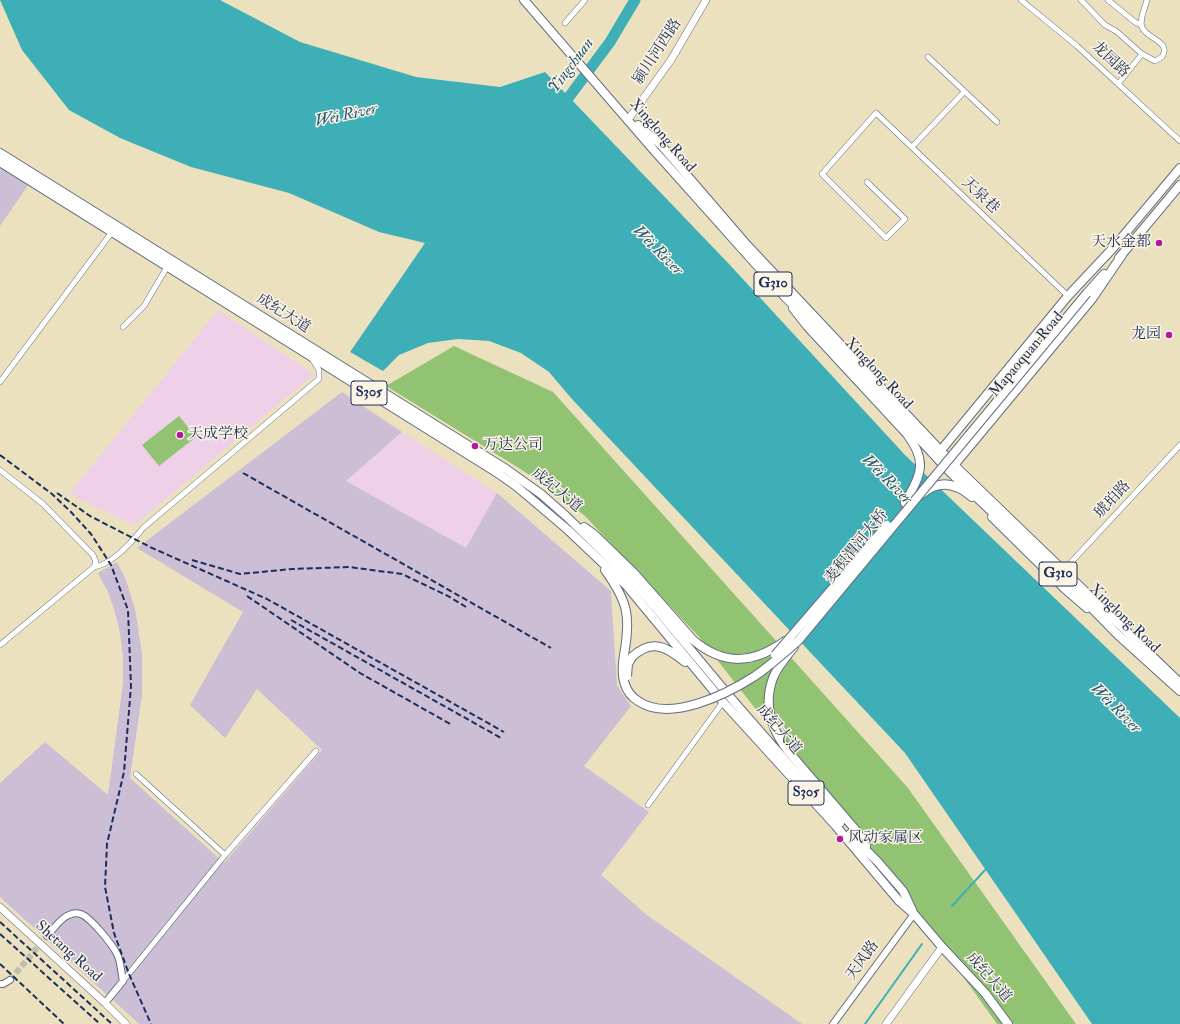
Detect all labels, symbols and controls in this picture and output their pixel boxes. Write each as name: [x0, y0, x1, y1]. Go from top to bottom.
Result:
street label: 颍川河西路: [630, 16, 686, 88]
water label: Yingchuan: [545, 35, 599, 97]
street label: 龙园路: [1087, 38, 1133, 82]
street label: Xinglong Road: [625, 96, 699, 176]
water label: Wei River: [313, 100, 379, 132]
street label: 天泉巷: [958, 174, 1002, 218]
water label: Wei River: [628, 222, 686, 280]
place label: 天水金都: [1091, 234, 1151, 252]
marker: 天水金都: [1154, 238, 1164, 248]
road number: G310: [754, 272, 792, 296]
street label: 成纪大道: [253, 290, 313, 338]
street label: Mapaoquan Road: [986, 309, 1068, 401]
place label: 龙园: [1131, 326, 1161, 344]
marker: 龙园: [1164, 330, 1174, 340]
street label: Xinglong Road: [840, 334, 916, 414]
road number: S305: [351, 381, 387, 405]
place label: 天成学校: [188, 426, 248, 444]
marker: 天成学校: [175, 430, 185, 440]
place label: 万达公司: [483, 437, 543, 455]
marker: 万达公司: [470, 441, 480, 451]
water label: Wei River: [857, 451, 915, 509]
street label: 成纪大道: [527, 465, 585, 517]
street label: 琥珀路: [1091, 477, 1135, 523]
street label: 麦积渭河大桥: [822, 506, 892, 588]
road number: G310: [1039, 562, 1077, 586]
street label: Xinglong Road: [1085, 581, 1163, 657]
water label: Wei River: [1086, 680, 1144, 738]
street label: 成纪大道: [752, 701, 804, 759]
road number: S305: [788, 781, 824, 805]
place label: 风动家属区: [848, 830, 923, 848]
marker: 风动家属区: [835, 834, 845, 844]
street label: Shetang Road: [31, 917, 105, 987]
street label: 天风路: [842, 938, 884, 984]
street label: 成纪大道: [962, 949, 1014, 1007]

